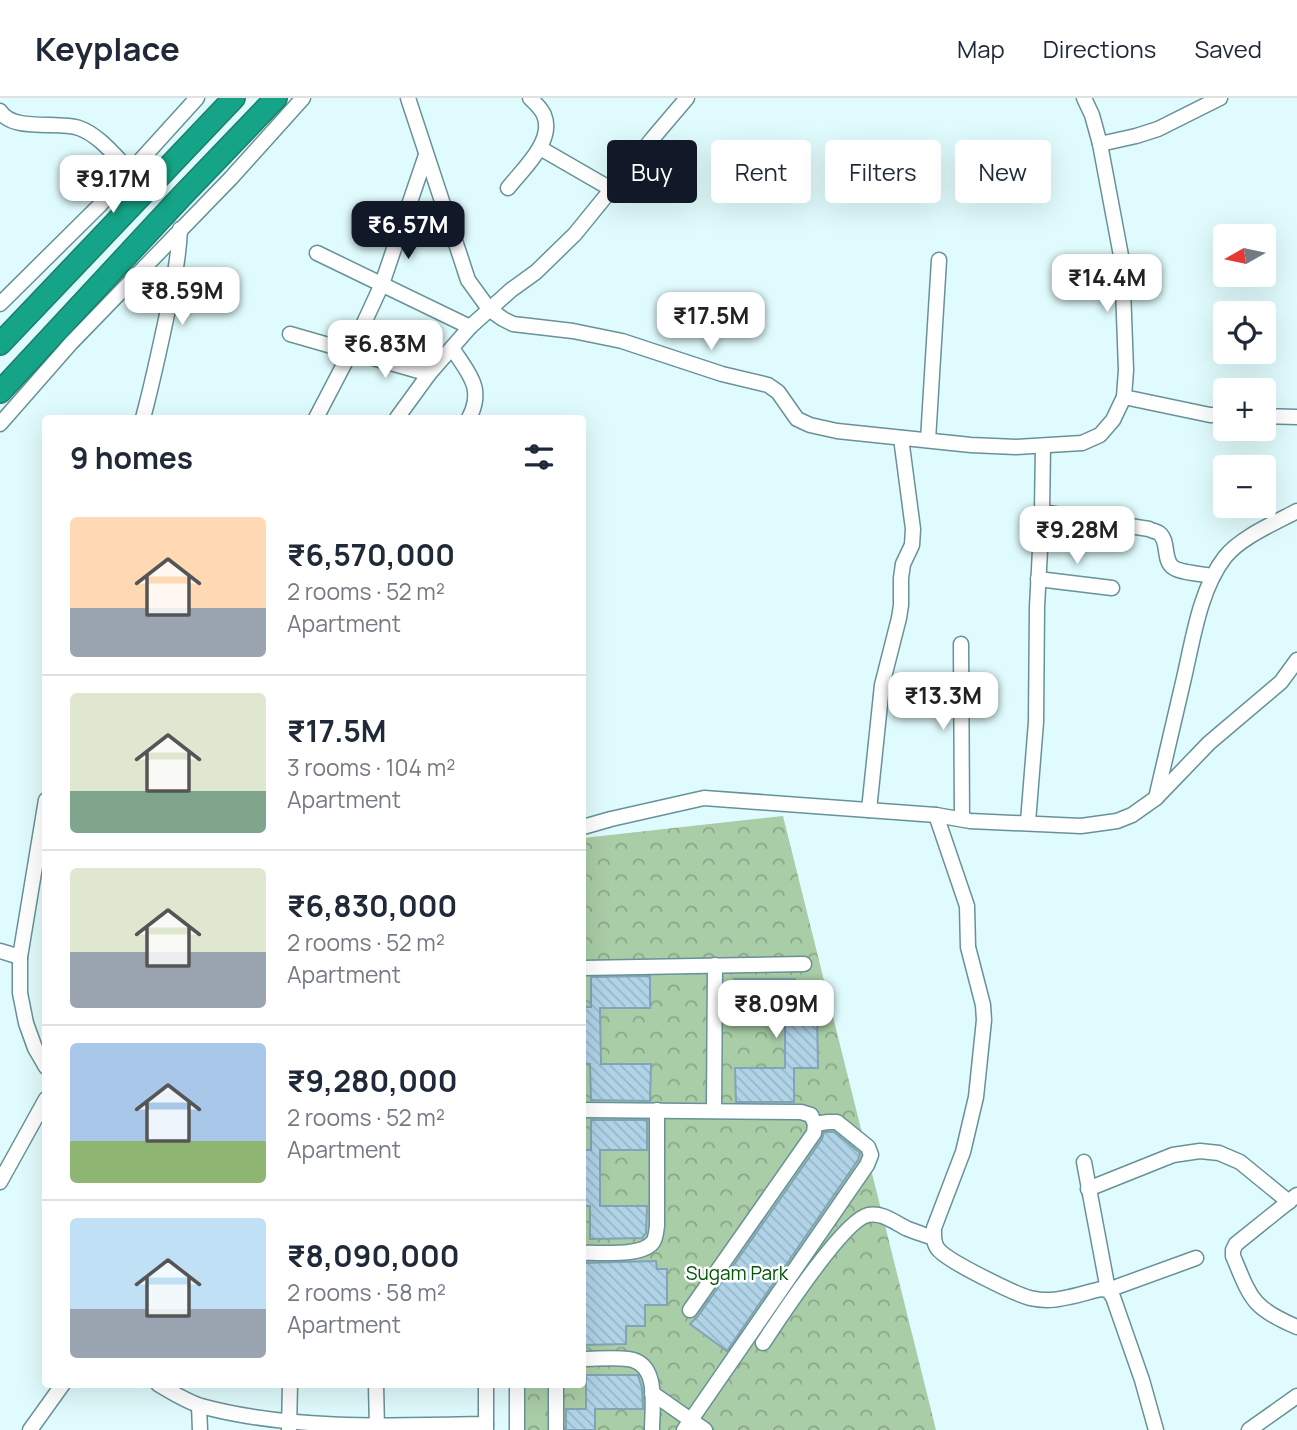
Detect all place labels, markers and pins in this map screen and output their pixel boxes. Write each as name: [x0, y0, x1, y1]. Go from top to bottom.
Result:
pin: ₹9.17M: [56, 156, 170, 215]
pin: ₹6.57M: [351, 202, 465, 261]
pin: ₹14.4M: [1050, 254, 1164, 314]
pin: ₹8.59M: [125, 268, 239, 327]
pin: ₹17.5M: [654, 292, 768, 352]
pin: ₹6.83M: [328, 320, 442, 380]
pin: ₹9.28M: [1020, 506, 1134, 566]
pin: ₹13.3M: [886, 672, 1000, 732]
pin: ₹8.09M: [719, 981, 833, 1040]

